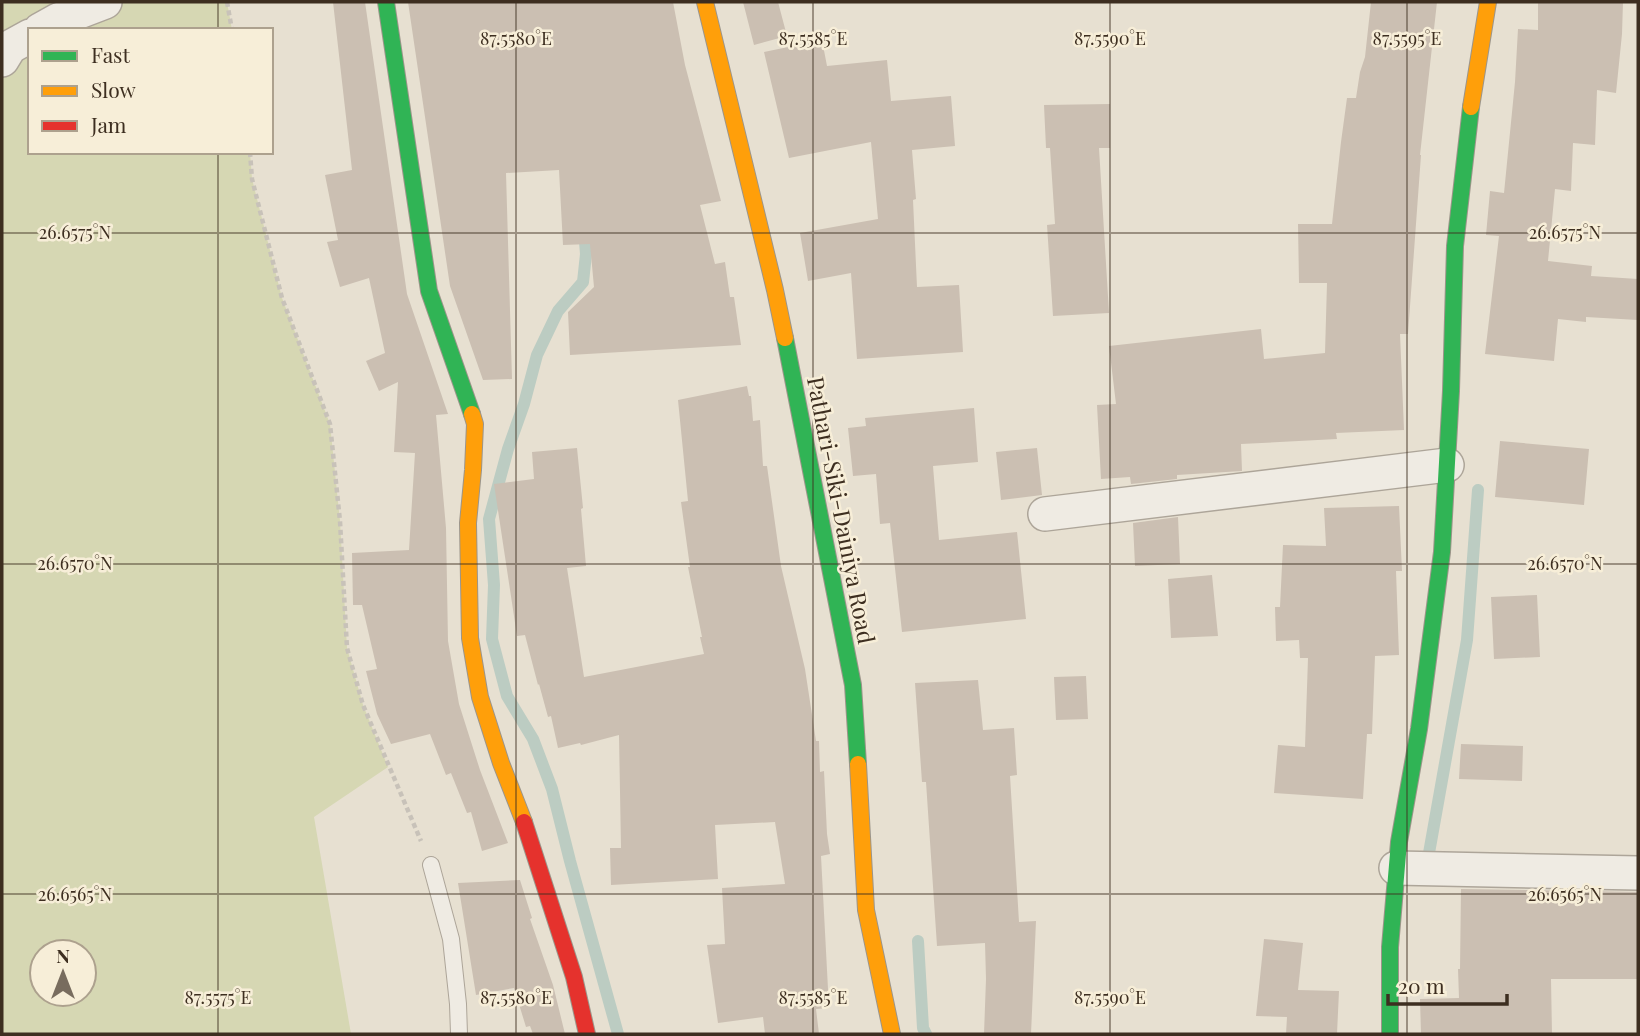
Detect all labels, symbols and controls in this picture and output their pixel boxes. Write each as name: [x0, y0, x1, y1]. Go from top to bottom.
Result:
text: 87.5580°E: [480, 26, 552, 50]
text: 87.5585°E: [778, 26, 848, 50]
text: 87.5590°E: [1074, 26, 1146, 50]
text: 87.5595°E: [1373, 26, 1441, 50]
legend: [28, 28, 273, 154]
text: Fast: [91, 40, 130, 68]
text: Slow: [91, 75, 136, 103]
text: Jam: [90, 110, 127, 138]
text: 26.6575°N: [39, 220, 112, 244]
text: 26.6575°N: [1529, 220, 1602, 244]
street label: Pathari-Siki-Dainiya Road: [801, 374, 883, 646]
text: 26.6570°N: [37, 551, 113, 575]
text: 26.6570°N: [1527, 551, 1603, 575]
text: 26.6565°N: [38, 882, 113, 906]
text: 26.6565°N: [1528, 882, 1603, 906]
north arrow: [28, 938, 98, 1008]
text: N: [56, 942, 70, 968]
scale bar: [1388, 962, 1507, 1006]
text: 20 m: [1398, 971, 1445, 999]
text: 87.5575°E: [184, 985, 252, 1009]
text: 87.5580°E: [480, 985, 552, 1009]
text: 87.5585°E: [778, 985, 848, 1009]
text: 87.5590°E: [1074, 985, 1146, 1009]

